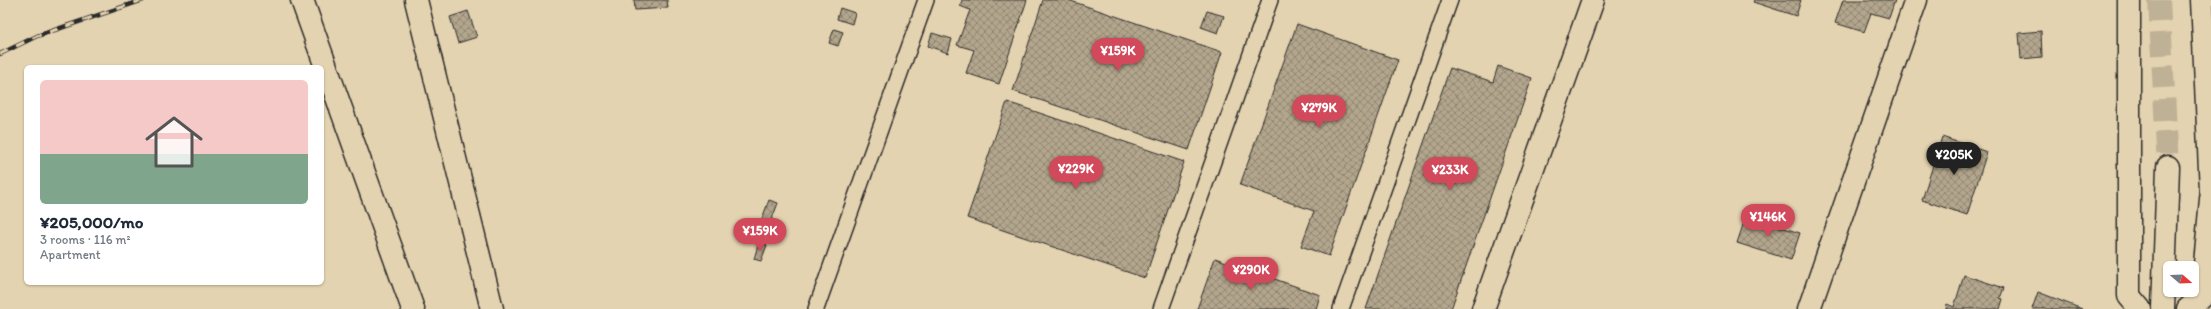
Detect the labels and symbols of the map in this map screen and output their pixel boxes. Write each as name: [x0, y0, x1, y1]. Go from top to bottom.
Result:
pin: ¥159K: [1090, 38, 1146, 72]
pin: ¥279K: [1291, 95, 1347, 129]
pin: ¥205K: [1926, 142, 1982, 176]
pin: ¥229K: [1048, 156, 1104, 190]
pin: ¥233K: [1422, 157, 1478, 191]
pin: ¥146K: [1740, 204, 1796, 238]
pin: ¥159K: [732, 218, 788, 252]
pin: ¥290K: [1223, 257, 1279, 291]
north arrow: [2163, 261, 2199, 297]

